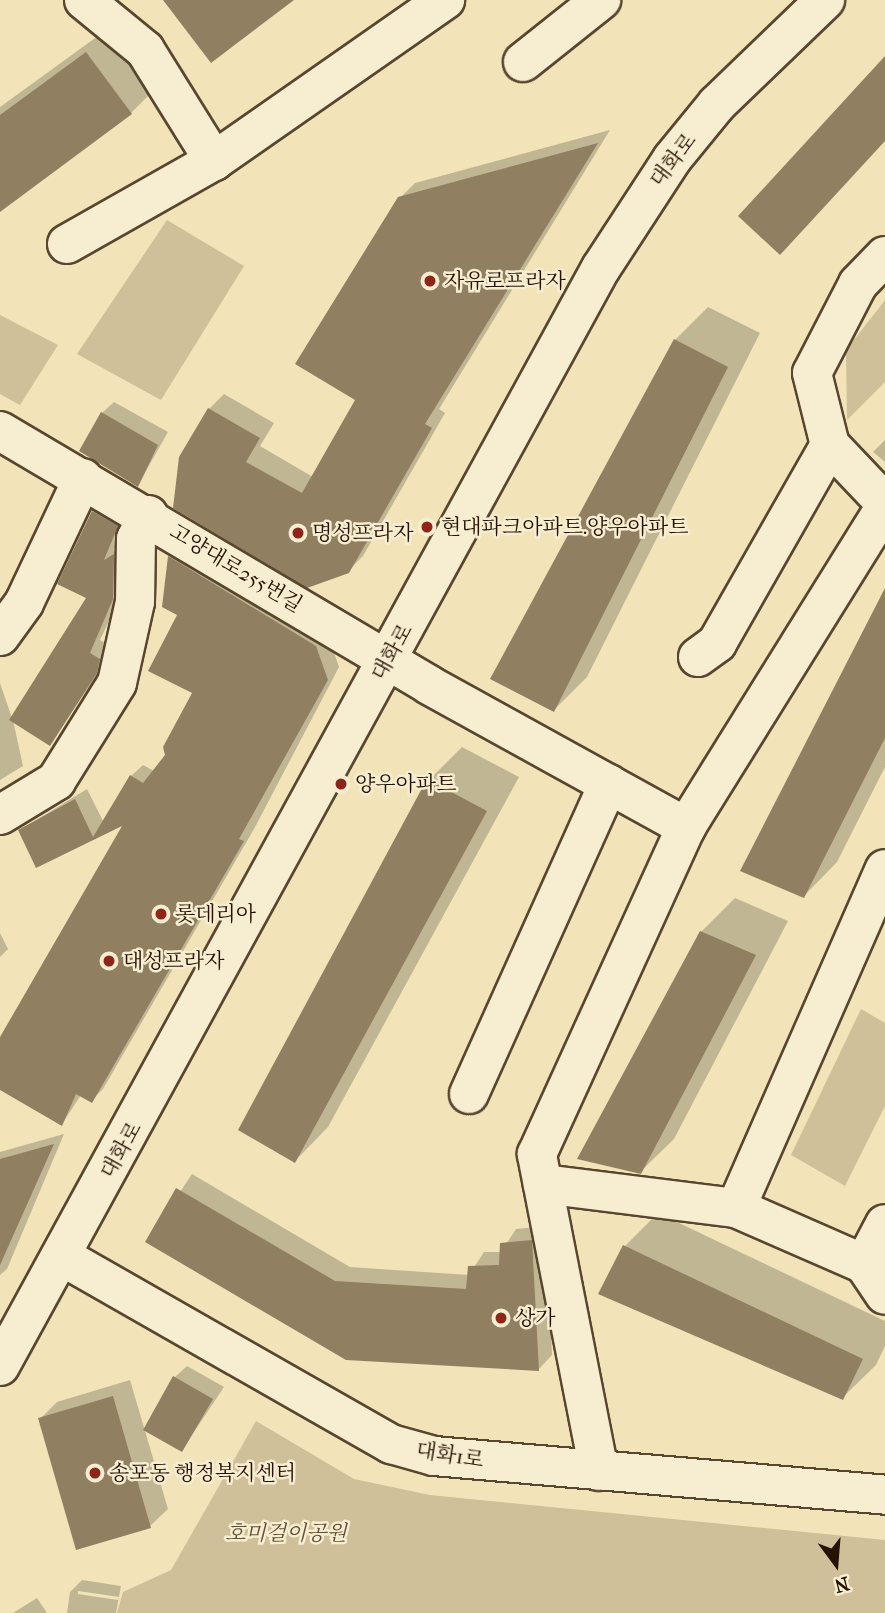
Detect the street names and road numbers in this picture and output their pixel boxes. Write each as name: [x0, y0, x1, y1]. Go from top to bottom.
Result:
street label: 대화로: [645, 128, 701, 192]
street label: 고양대로255번길: [165, 518, 307, 618]
street label: 대화로: [366, 619, 418, 685]
street label: 대화로: [95, 1117, 147, 1183]
street label: 대화1로: [414, 1437, 486, 1473]

